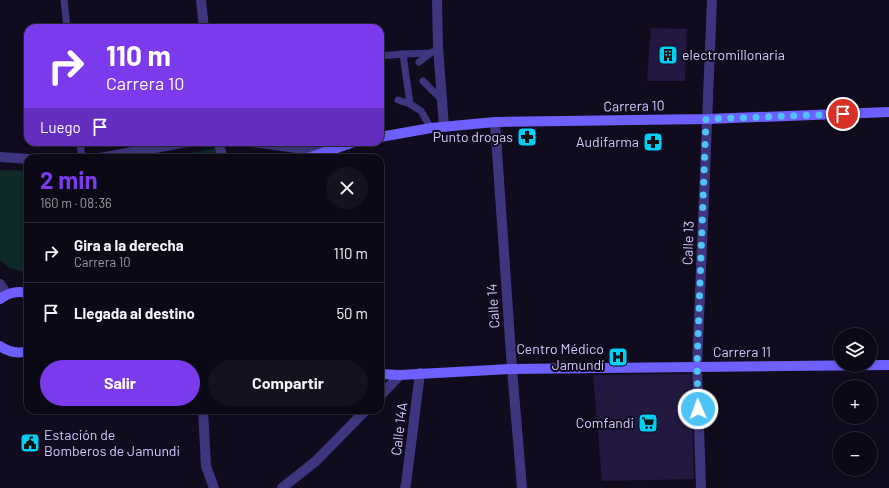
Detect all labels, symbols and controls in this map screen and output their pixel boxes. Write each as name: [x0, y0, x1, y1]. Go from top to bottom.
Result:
text: 110 m: [106, 38, 171, 72]
icon: right: [40, 40, 92, 92]
building icon: electromillonaria: [657, 44, 679, 66]
place label: electromillonaria: [682, 46, 785, 63]
text: Carrera 10: [106, 72, 184, 94]
street label: Carrera 10: [603, 96, 665, 115]
pin: [826, 97, 860, 131]
icon: arrive: [832, 103, 854, 125]
icon: arrive: [89, 116, 111, 138]
text: Luego: [40, 118, 81, 136]
pharmacy icon: Punto drogas: [516, 126, 538, 148]
place label: Punto drogas: [433, 128, 513, 145]
pharmacy icon: Audifarma: [642, 131, 664, 153]
place label: Audifarma: [576, 133, 639, 150]
text: 2 min: [40, 165, 98, 194]
button: close: [326, 167, 368, 209]
text: 160 m · 08:36: [40, 195, 112, 211]
street label: Calle 13: [678, 221, 697, 265]
text: Gira a la derecha: [74, 236, 184, 254]
icon: right: [40, 242, 62, 264]
text: 110 m: [334, 244, 368, 262]
text: Carrera 10: [74, 254, 131, 270]
street label: Calle 14: [482, 283, 503, 329]
icon: arrive: [40, 302, 62, 324]
text: Llegada al destino: [74, 304, 195, 322]
text: 50 m: [336, 304, 368, 322]
map controls: [833, 328, 877, 476]
button: layers: [833, 328, 877, 372]
place label: Centro Médico Jamundí: [516, 340, 604, 373]
street label: Carrera 11: [713, 343, 771, 360]
hospital icon: Centro Médico Jamundí: [607, 346, 629, 368]
button: Salir: [40, 360, 200, 406]
button: Compartir: [208, 360, 368, 406]
button: +: [833, 380, 877, 424]
position arrow: [677, 388, 719, 430]
street label: Calle 14A: [387, 401, 410, 456]
supermarket icon: Comfandi: [637, 412, 659, 434]
place label: Comfandi: [576, 414, 634, 431]
place label: Estación de Bomberos de Jamundi: [44, 426, 180, 459]
public building icon: Estación de Bomberos de Jamundi: [19, 432, 41, 454]
button: −: [833, 432, 877, 476]

